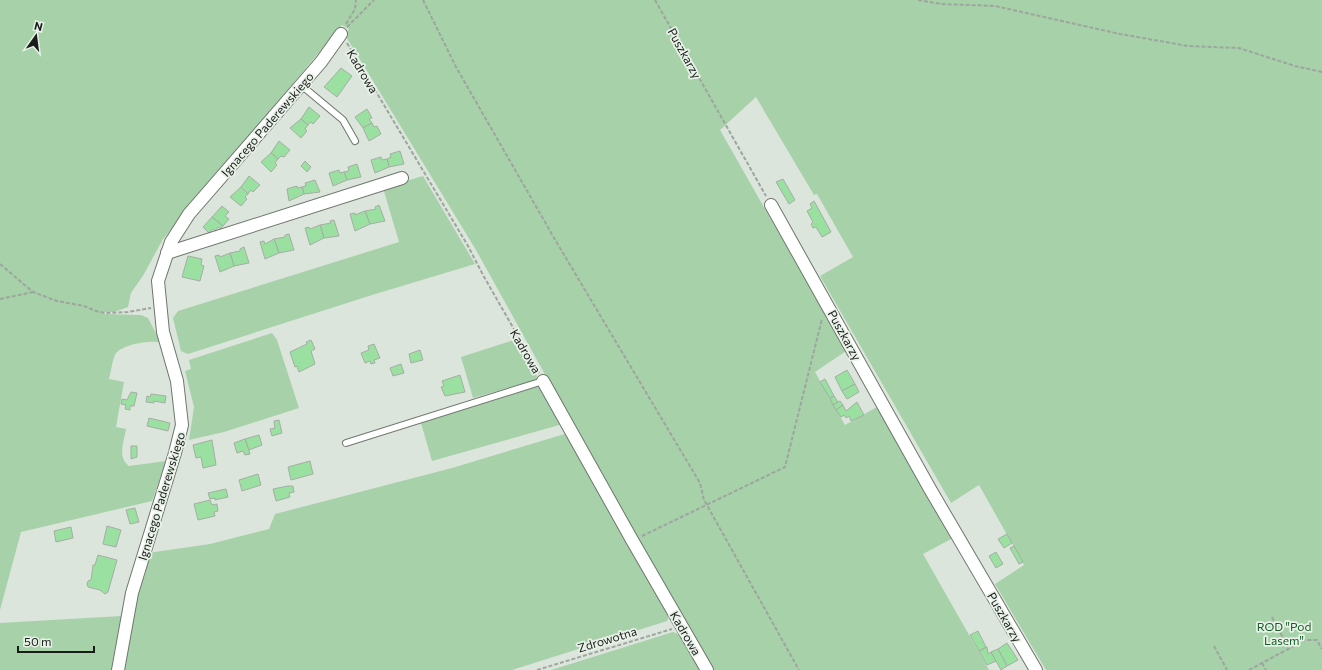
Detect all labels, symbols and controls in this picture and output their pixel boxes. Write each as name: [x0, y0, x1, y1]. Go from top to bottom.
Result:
north arrow: [16, 16, 56, 56]
text: N: [33, 19, 44, 33]
street label: Puszkarzy: [665, 25, 705, 81]
street label: Kadrowa: [344, 47, 382, 95]
street label: Ignacego Paderewskiego: [218, 69, 316, 179]
street label: Puszkarzy: [825, 307, 865, 363]
street label: Kadrowa: [508, 326, 544, 376]
street label: Ignacego Paderewskiego: [135, 430, 187, 562]
street label: Puszkarzy: [985, 590, 1025, 644]
street label: Kadrowa: [668, 608, 704, 658]
park label: ROD "Pod Lasem": [1257, 619, 1311, 647]
street label: Zdrowotna: [576, 623, 638, 655]
scale bar: [18, 628, 94, 654]
text: 50 m: [24, 634, 52, 648]

